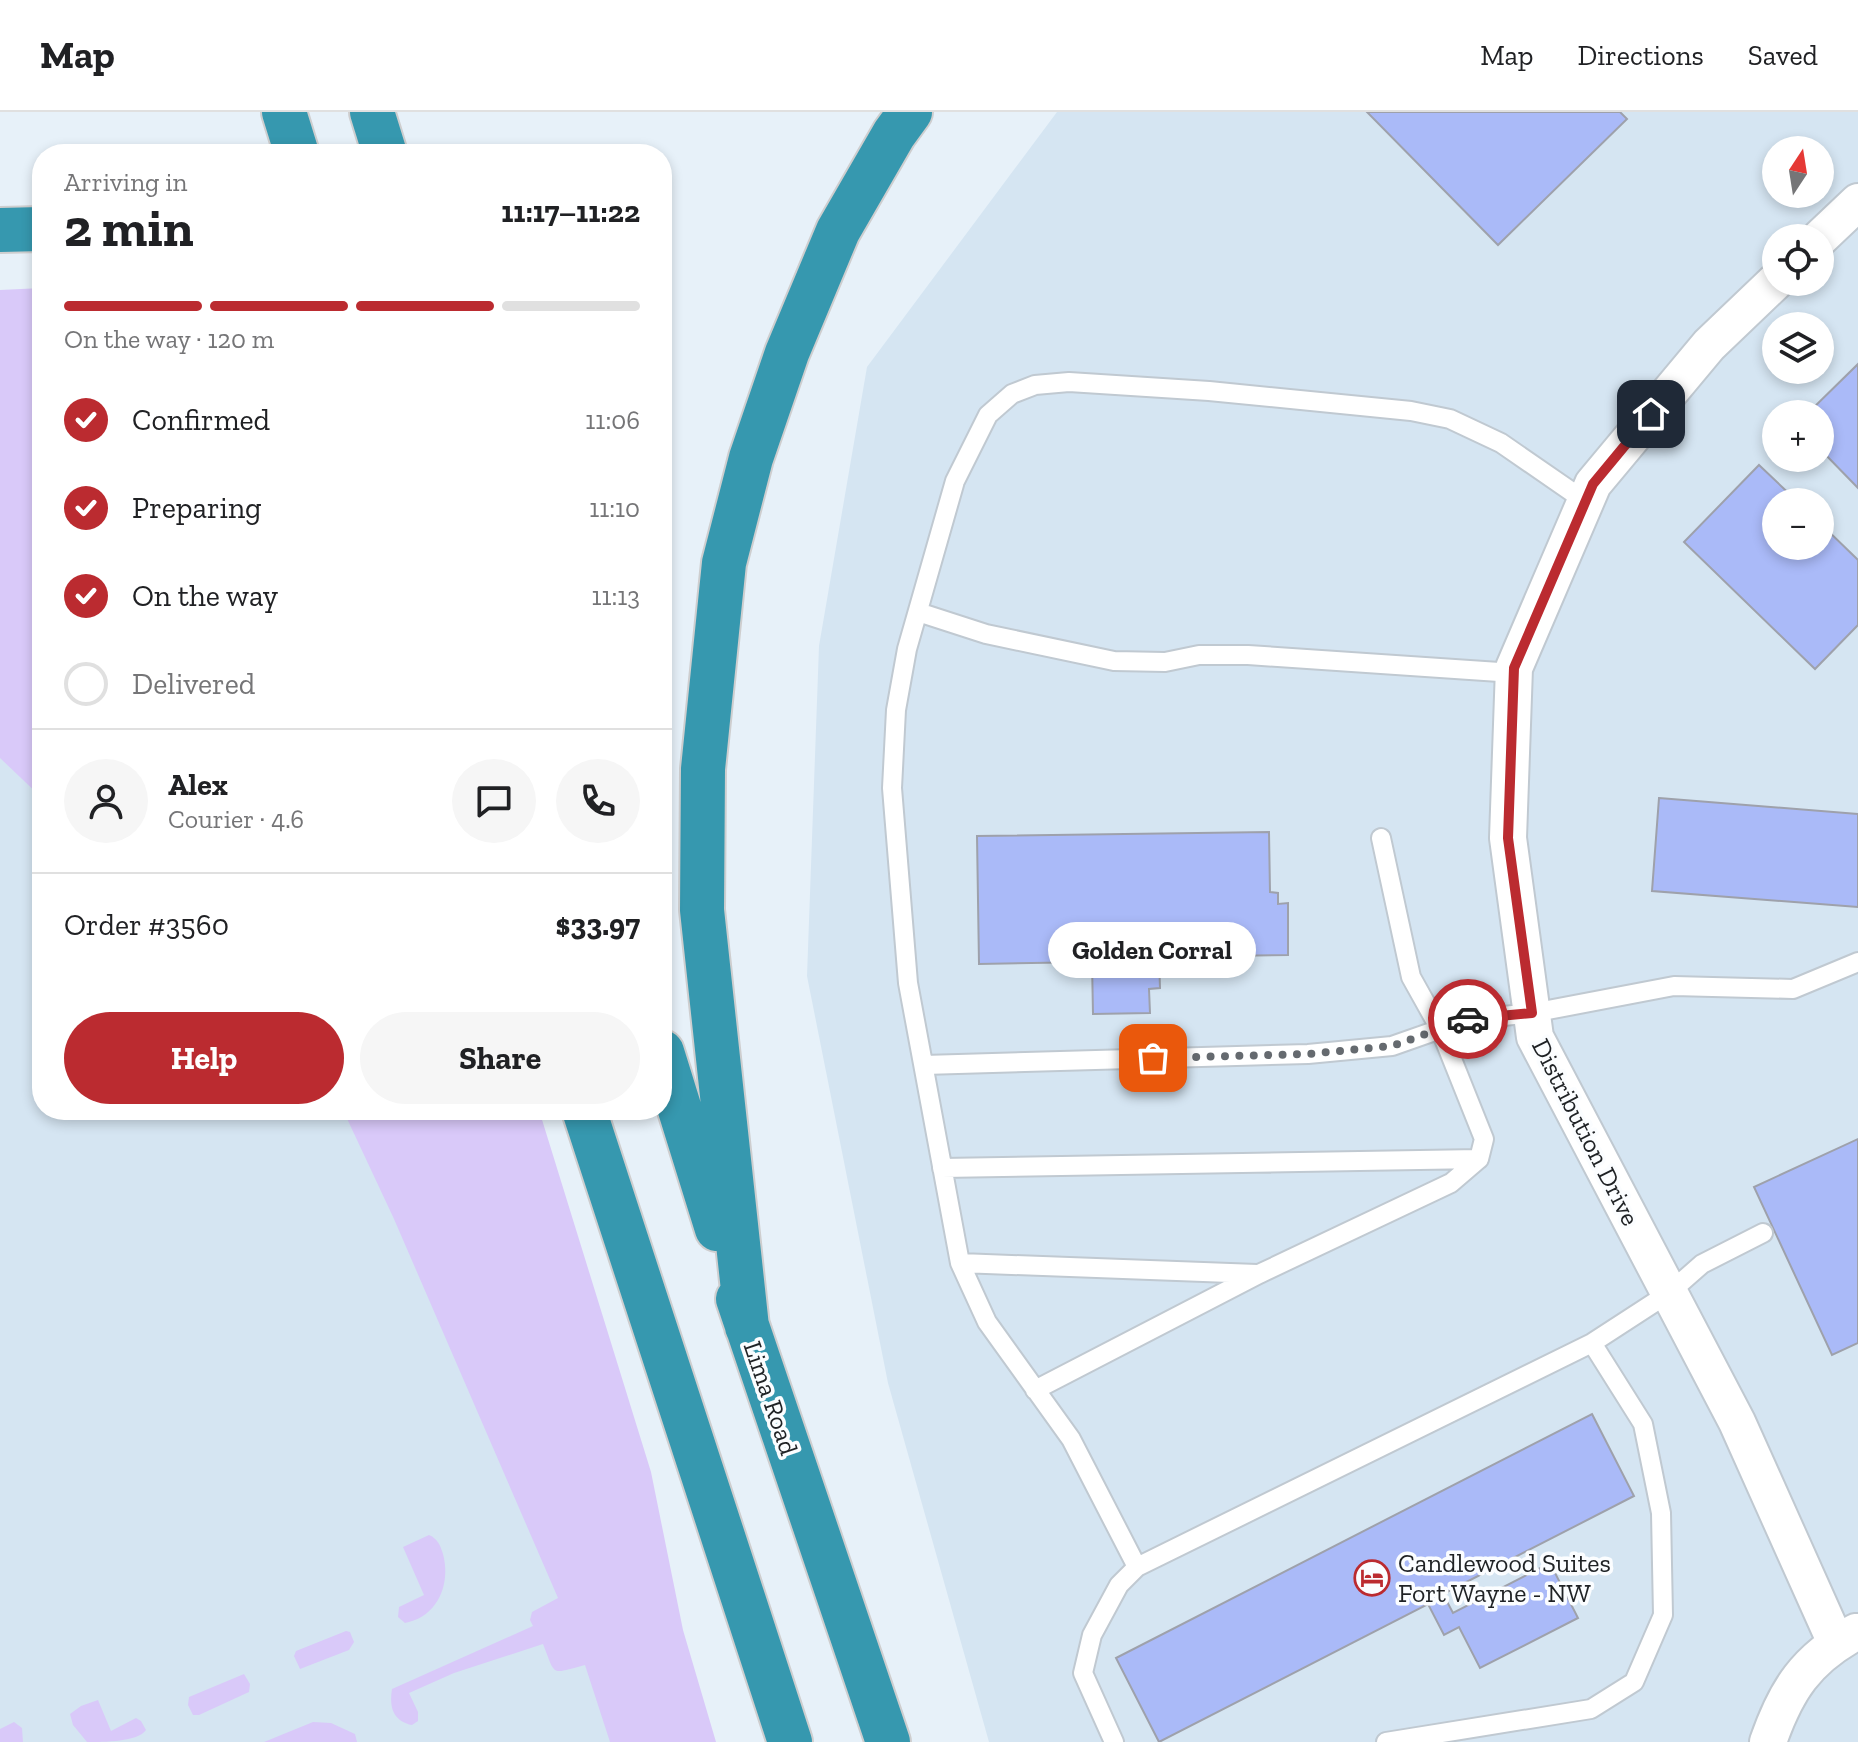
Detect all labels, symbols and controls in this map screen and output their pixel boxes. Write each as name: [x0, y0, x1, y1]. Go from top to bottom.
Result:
text: Map: [40, 32, 115, 78]
text: Map: [1480, 39, 1533, 72]
text: Directions: [1577, 39, 1704, 72]
text: Saved: [1748, 39, 1818, 72]
north arrow: [1762, 136, 1834, 208]
map controls: [1762, 136, 1834, 560]
text: Arriving in: [64, 166, 187, 198]
text: 11:17–11:22: [501, 194, 640, 230]
text: 2 min: [64, 197, 194, 259]
button: locate: [1762, 224, 1834, 296]
button: layers: [1762, 312, 1834, 384]
text: On the way · 120 m: [64, 323, 274, 355]
pin: [1617, 380, 1685, 448]
icon: home: [1629, 392, 1673, 436]
icon: check: [64, 398, 108, 442]
button: +: [1762, 400, 1834, 472]
text: Confirmed: [132, 402, 270, 438]
text: 11:06: [585, 404, 640, 436]
icon: check: [64, 486, 108, 530]
button: −: [1762, 488, 1834, 560]
text: Preparing: [132, 490, 262, 526]
text: 11:10: [589, 492, 640, 524]
icon: check: [64, 574, 108, 618]
text: On the way: [132, 578, 278, 614]
text: 11:13: [591, 580, 640, 612]
text: Delivered: [132, 666, 255, 702]
button: person: [64, 759, 148, 843]
button: chat: [452, 759, 536, 843]
button: phone: [556, 759, 640, 843]
text: Alex: [168, 767, 228, 803]
text: Courier · 4.6: [168, 803, 304, 835]
text: Order #3560: [64, 907, 229, 943]
text: $33.97: [556, 907, 640, 943]
callout: Golden Corral: [1049, 922, 1257, 978]
text: Golden Corral: [1072, 934, 1232, 966]
courier: [1428, 979, 1508, 1059]
icon: car: [1446, 997, 1490, 1041]
button: Help: [64, 1012, 344, 1104]
button: Share: [360, 1012, 640, 1104]
pin: [1119, 1024, 1187, 1092]
street label: Distribution Drive: [1525, 1033, 1647, 1231]
icon: bag: [1131, 1036, 1175, 1080]
street label: Lima Road: [737, 1337, 805, 1459]
place label: Candlewood Suites Fort Wayne - NW: [1398, 1547, 1611, 1609]
hotel icon: Candlewood Suites Fort Wayne - NW: [1353, 1559, 1391, 1597]

